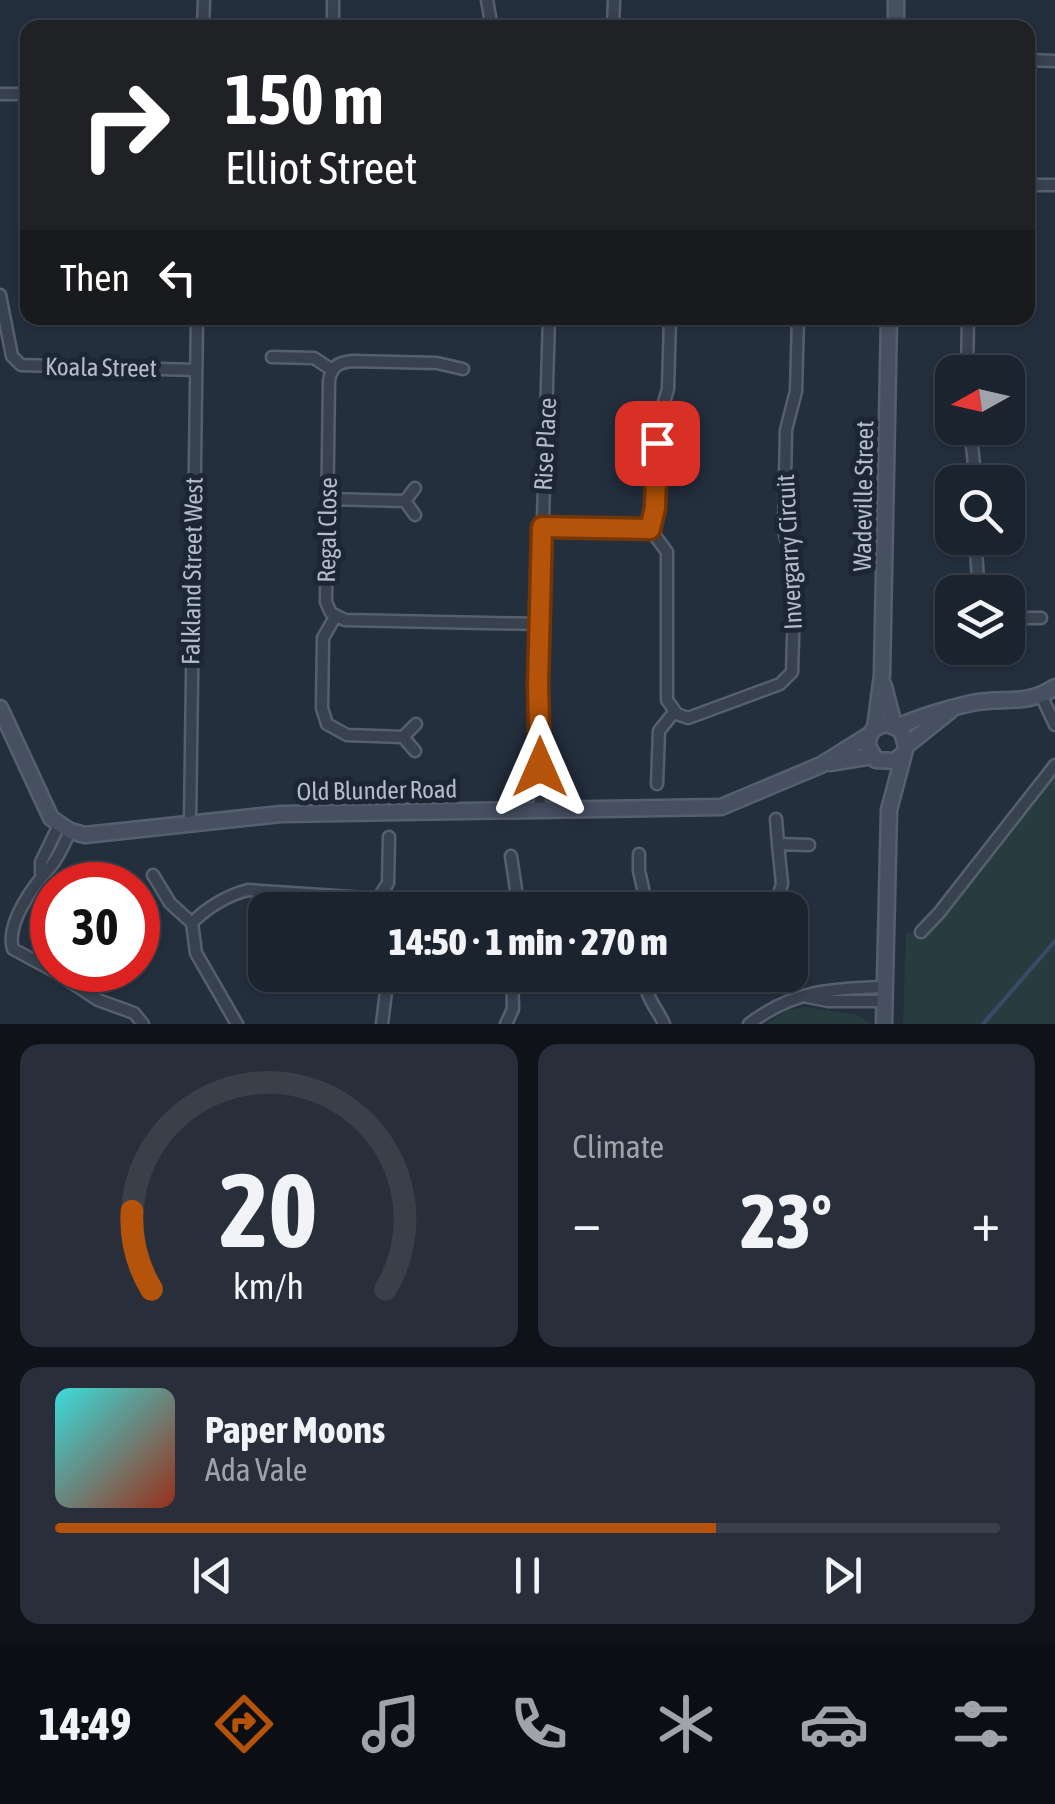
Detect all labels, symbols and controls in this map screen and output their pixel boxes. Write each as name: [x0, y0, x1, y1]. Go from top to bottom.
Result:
text: 150 m: [225, 59, 384, 139]
icon: right: [60, 60, 190, 190]
text: Elliot Street: [225, 142, 417, 194]
icon: left: [150, 250, 205, 305]
text: Then: [60, 256, 130, 299]
street label: Koala Street: [45, 352, 157, 382]
north arrow: [935, 355, 1025, 445]
map controls: [935, 355, 1025, 665]
street label: Rise Place: [529, 397, 561, 491]
pin: [615, 401, 700, 486]
icon: arrive: [630, 416, 685, 471]
street label: Wadeville Street: [848, 420, 878, 572]
button: search: [935, 465, 1025, 555]
street label: Invergarry Circuit: [771, 474, 807, 630]
street label: Falkland Street West: [176, 477, 208, 665]
street label: Regal Close: [312, 477, 342, 583]
button: layers: [935, 575, 1025, 665]
position arrow: [488, 715, 592, 819]
street label: Old Blunder Road: [296, 775, 458, 805]
speed limit sign: 30: [30, 862, 160, 992]
text: 14:50 · 1 min · 270 m: [388, 920, 668, 963]
text: Climate: [573, 1128, 664, 1165]
text: 20: [220, 1150, 318, 1269]
text: 23°: [741, 1178, 832, 1264]
text: −: [573, 1190, 601, 1253]
text: +: [971, 1190, 1000, 1253]
text: km/h: [233, 1266, 304, 1307]
text: Paper Moons: [205, 1408, 385, 1451]
text: Ada Vale: [205, 1451, 307, 1488]
icon: previous: [185, 1548, 240, 1603]
icon: pause: [500, 1548, 555, 1603]
icon: next: [815, 1548, 870, 1603]
icon: directions: [209, 1689, 279, 1759]
icon: music: [356, 1689, 426, 1759]
icon: phone: [504, 1689, 574, 1759]
icon: climate: [651, 1689, 721, 1759]
icon: car: [799, 1689, 869, 1759]
icon: filters: [946, 1689, 1016, 1759]
text: 14:49: [39, 1698, 131, 1750]

